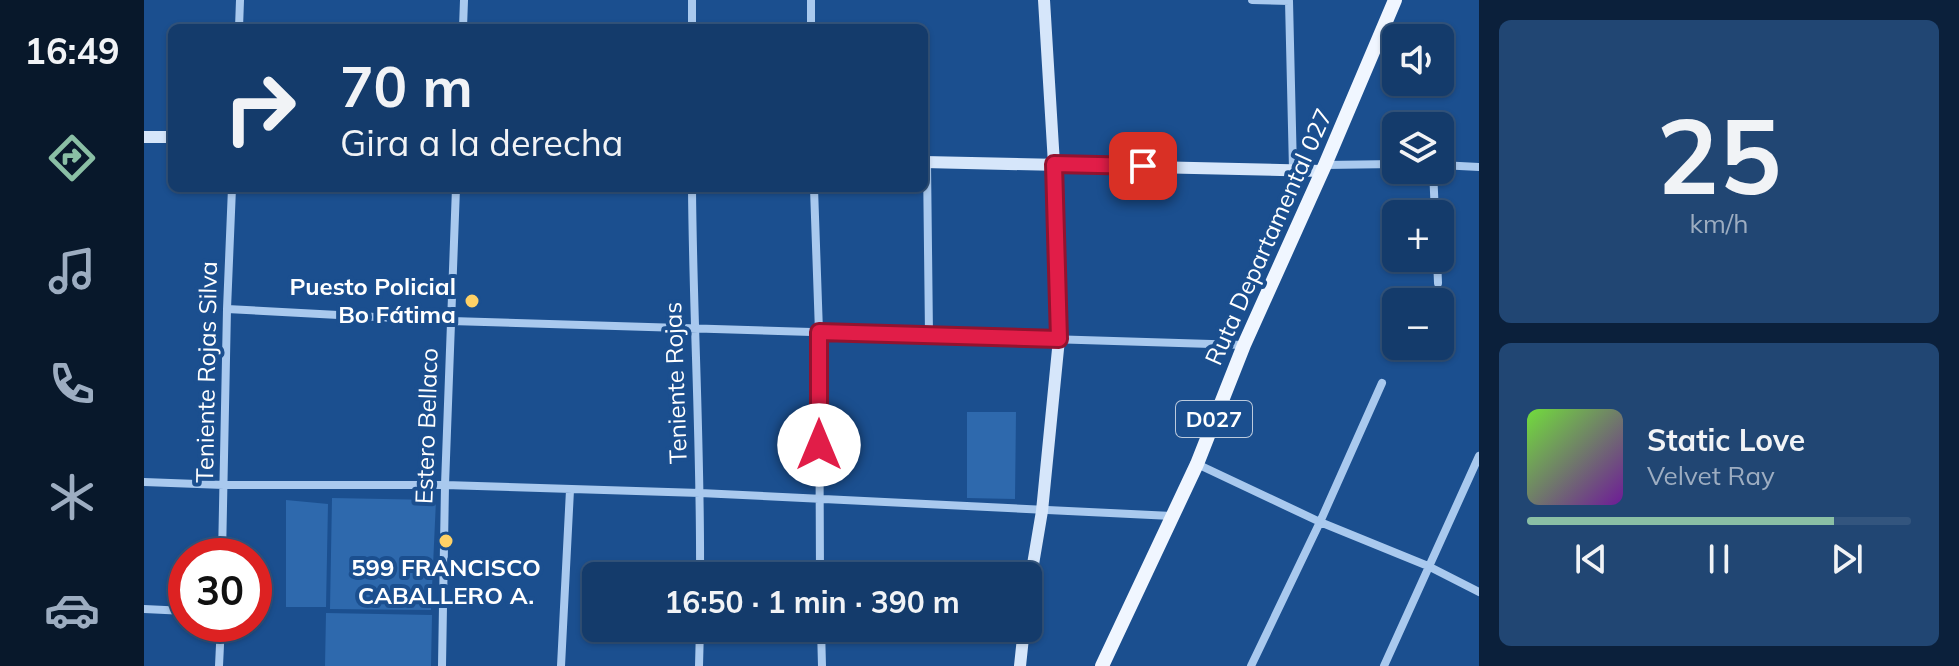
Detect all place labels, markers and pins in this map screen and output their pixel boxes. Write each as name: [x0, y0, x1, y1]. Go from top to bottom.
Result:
pin: [1109, 132, 1177, 200]
place label: Puesto Policial Bo Fátima: [289, 271, 456, 329]
marker: Puesto Policial Bo Fátima: [463, 292, 481, 310]
marker: 599 FRANCISCO CABALLERO A.: [437, 532, 455, 550]
place label: 599 FRANCISCO CABALLERO A.: [351, 552, 541, 610]

